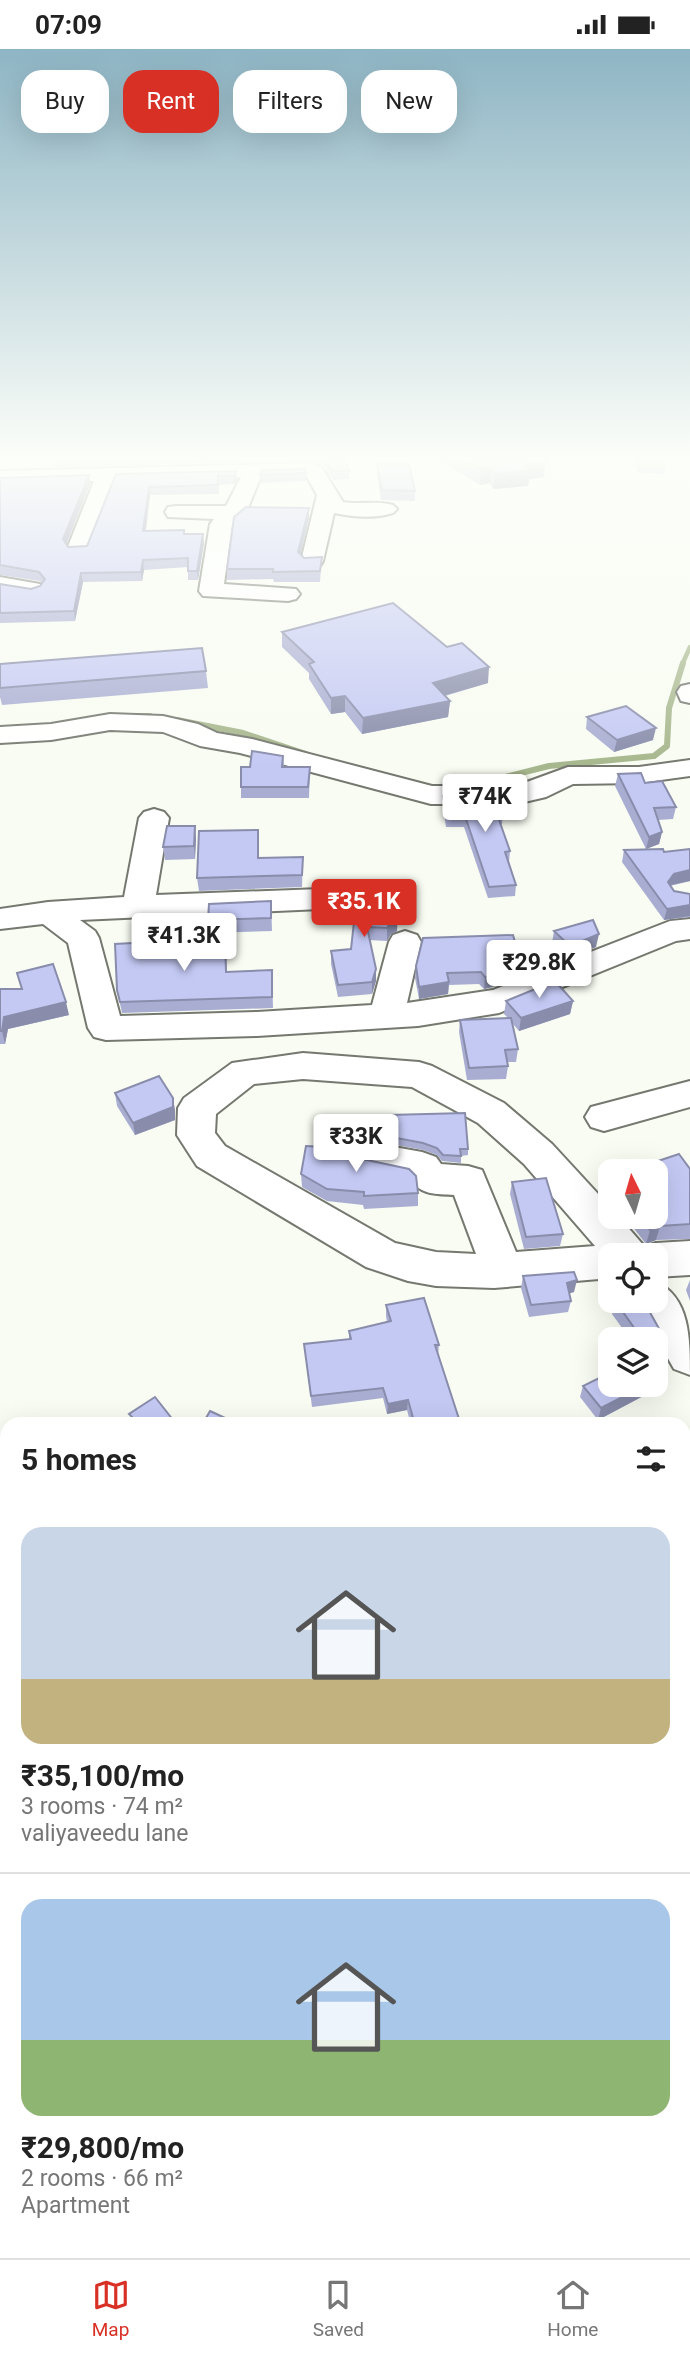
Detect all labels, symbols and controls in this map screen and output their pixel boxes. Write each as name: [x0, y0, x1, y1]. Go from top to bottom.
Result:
text: 07:09: [35, 10, 102, 40]
chip: Buy: [21, 70, 109, 133]
chip: Rent: [123, 70, 219, 133]
chip: Filters: [233, 70, 347, 133]
chip: New: [361, 70, 457, 133]
pin: ₹74K: [444, 775, 526, 834]
text: ₹74K: [458, 783, 512, 810]
pin: ₹35.1K: [307, 879, 421, 939]
text: ₹35.1K: [328, 888, 400, 915]
pin: ₹41.3K: [127, 913, 241, 973]
text: ₹41.3K: [148, 922, 220, 949]
pin: ₹29.8K: [482, 941, 596, 1000]
text: ₹29.8K: [503, 949, 575, 976]
pin: ₹33K: [315, 1115, 397, 1174]
text: ₹33K: [329, 1123, 383, 1150]
north arrow: [598, 1159, 668, 1229]
map controls: [598, 1159, 668, 1397]
button: locate: [598, 1243, 668, 1313]
button: layers: [598, 1327, 668, 1397]
icon: filters: [632, 1440, 670, 1478]
text: 5 homes: [21, 1442, 137, 1477]
icon: home: [283, 1572, 409, 1698]
text: ₹35,100/mo: [21, 1758, 184, 1793]
text: 3 rooms · 74 m²: [21, 1793, 183, 1820]
text: valiyaveedu lane: [21, 1820, 188, 1847]
icon: home: [283, 1944, 409, 2070]
text: ₹29,800/mo: [21, 2130, 184, 2165]
text: 2 rooms · 66 m²: [21, 2165, 183, 2192]
text: Apartment: [21, 2192, 130, 2219]
tab: Map: [92, 2276, 130, 2341]
tab: Saved: [313, 2276, 364, 2341]
tab: Home: [547, 2276, 598, 2341]

